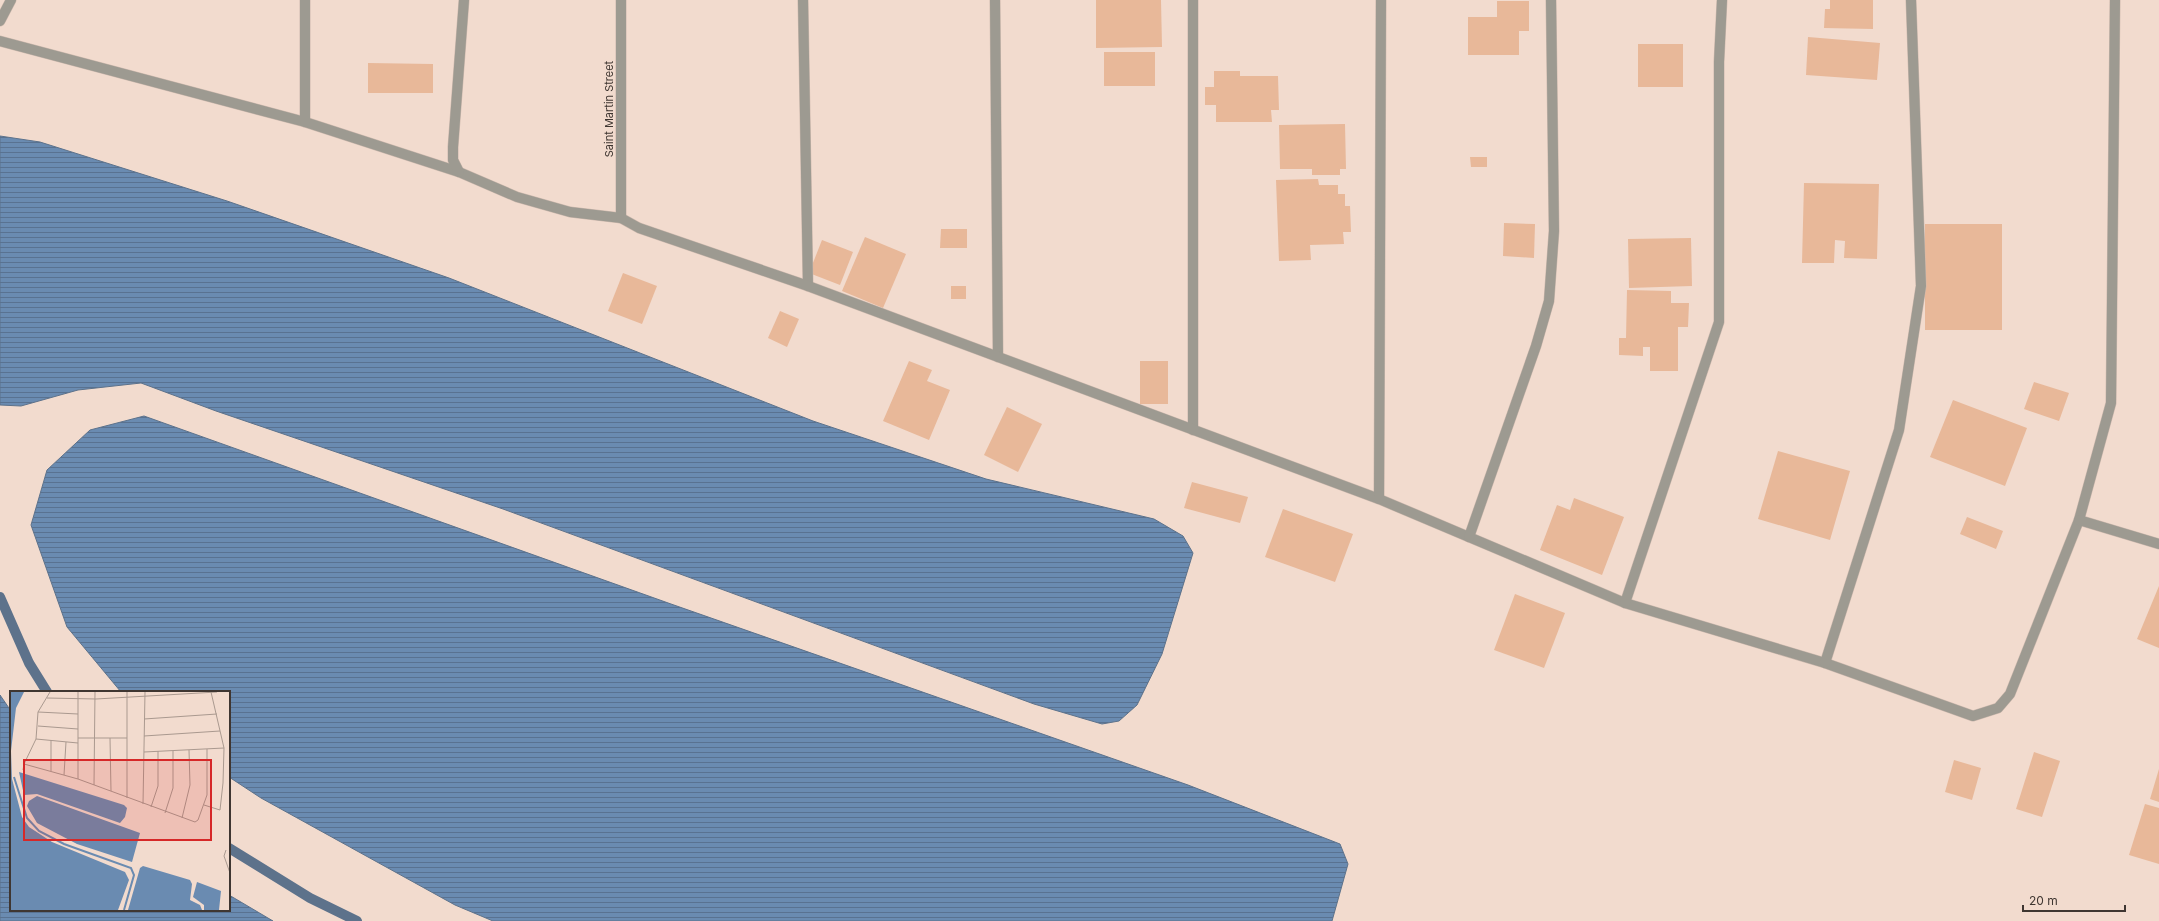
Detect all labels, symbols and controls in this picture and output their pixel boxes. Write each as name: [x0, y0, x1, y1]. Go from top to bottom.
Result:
street label: Saint Martin Street: [602, 60, 616, 157]
inset map: [10, 691, 230, 911]
scale bar: [2023, 887, 2125, 913]
text: 20 m: [2029, 893, 2058, 908]

